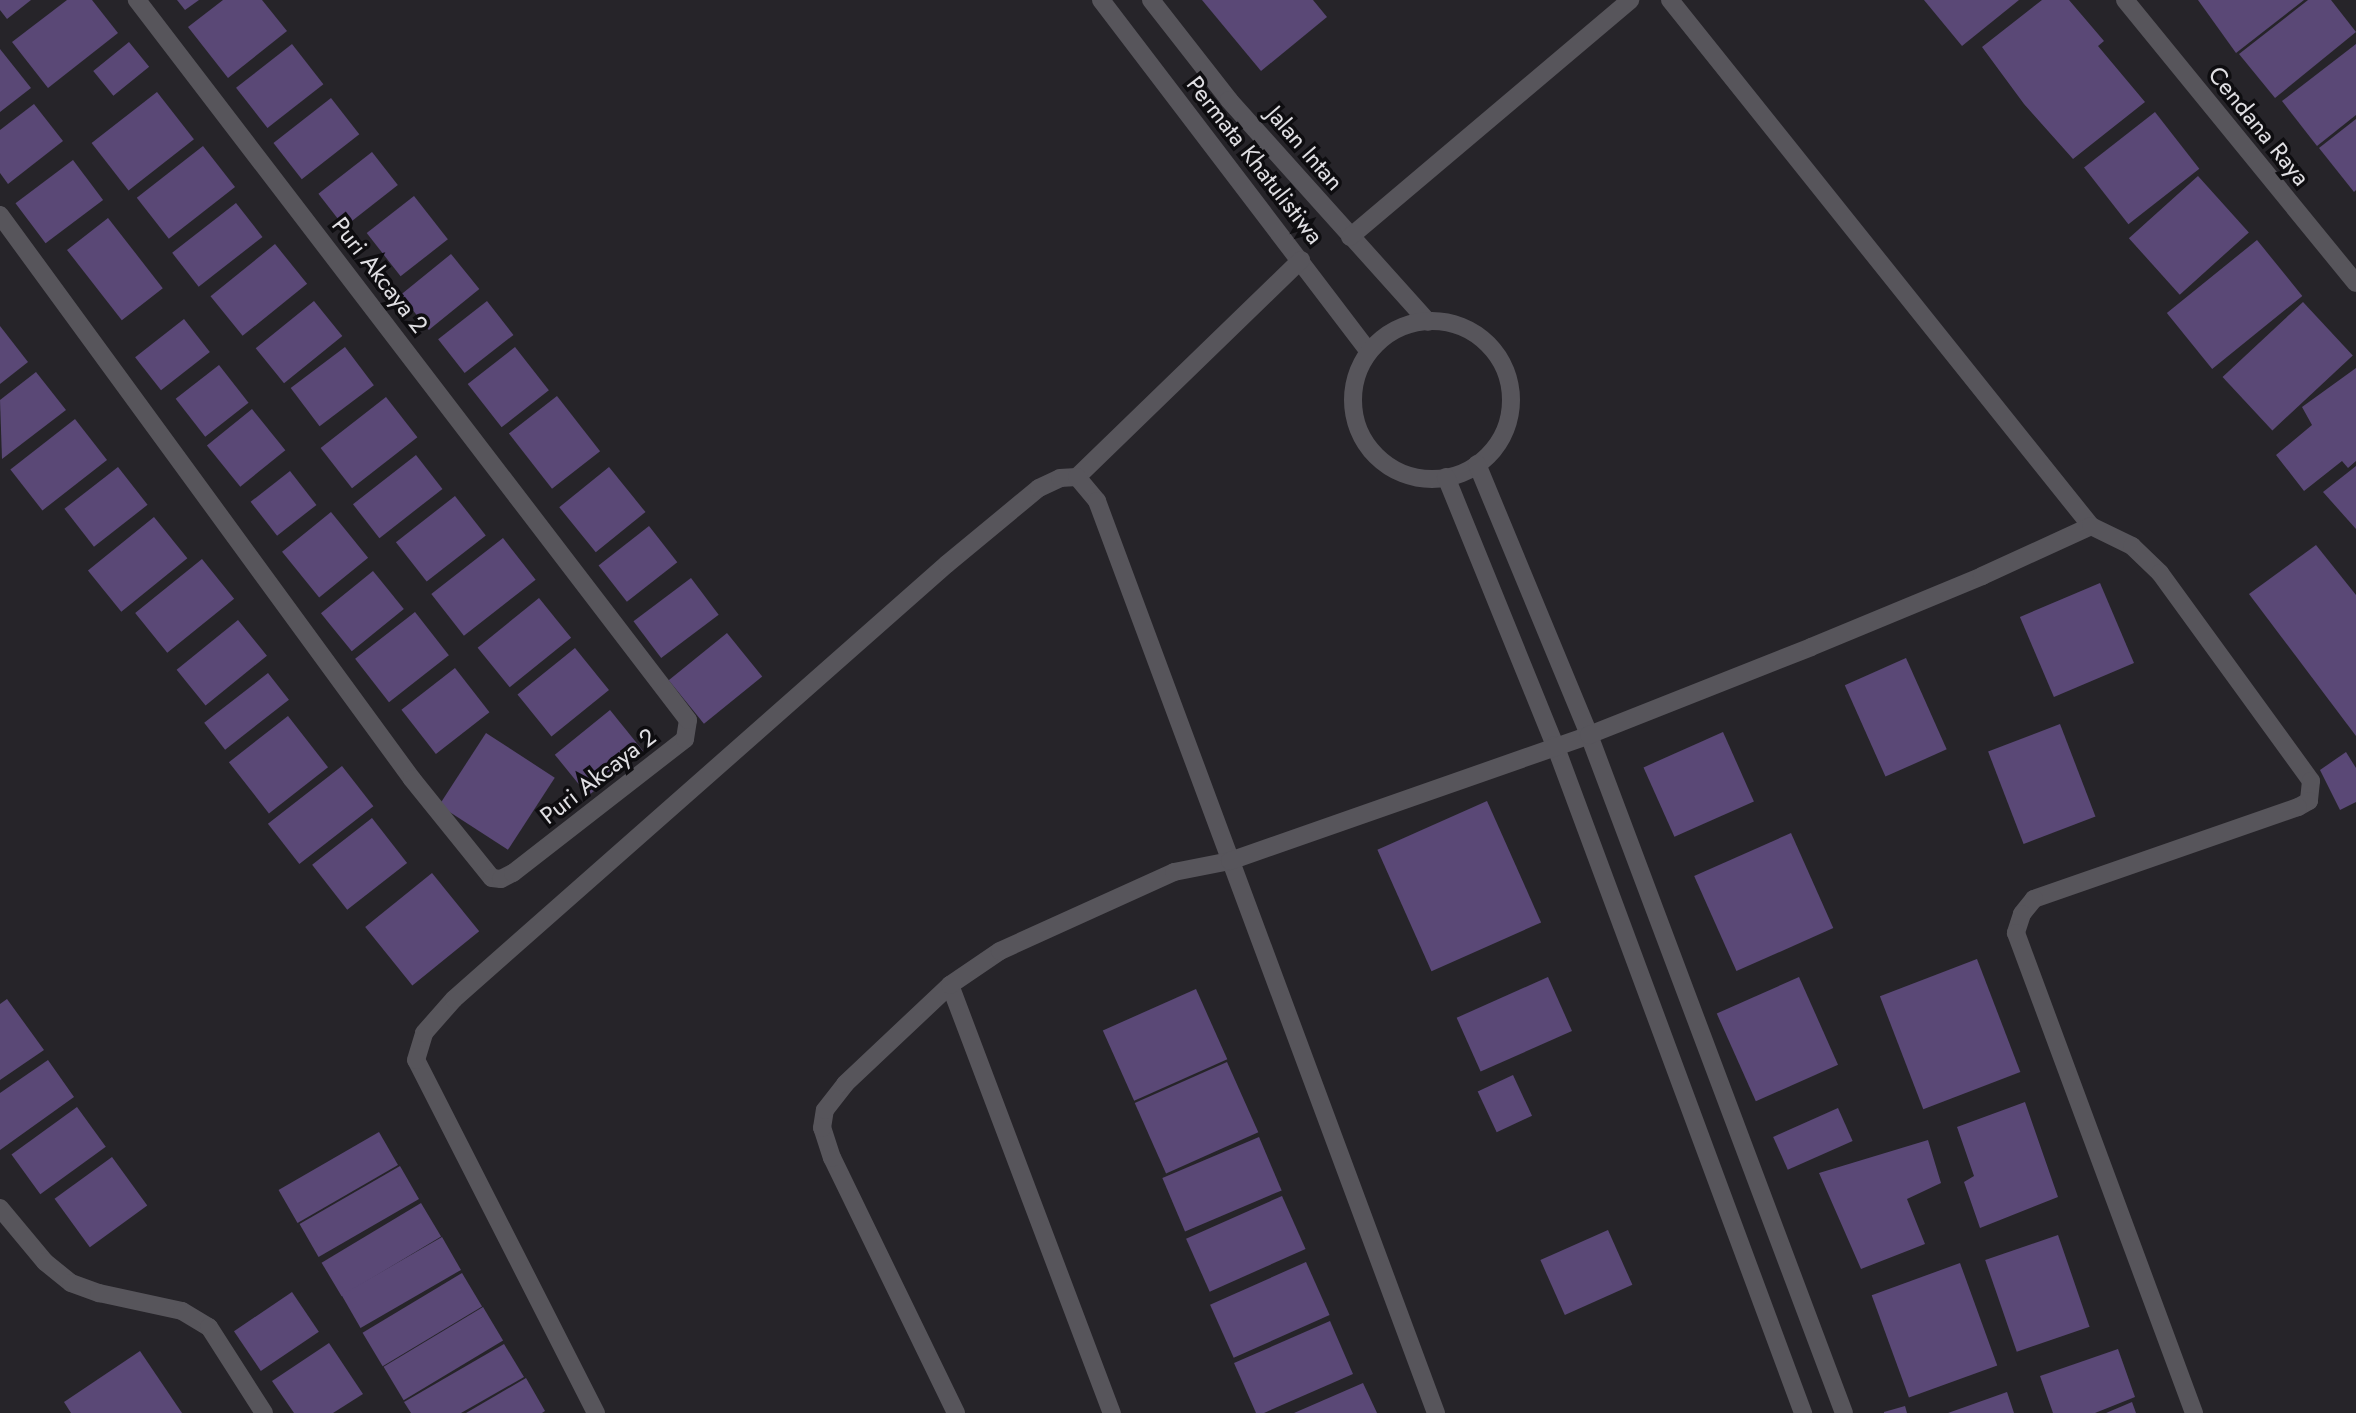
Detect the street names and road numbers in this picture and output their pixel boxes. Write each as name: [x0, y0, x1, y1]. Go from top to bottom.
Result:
street label: Cendana Raya: [2202, 61, 2316, 191]
street label: Permata Khatulistiwa: [1181, 70, 1329, 250]
street label: Jalan Intan: [1260, 100, 1350, 196]
street label: Puri Akcaya 2: [326, 211, 434, 339]
street label: Puri Akcaya 2: [534, 722, 662, 830]

